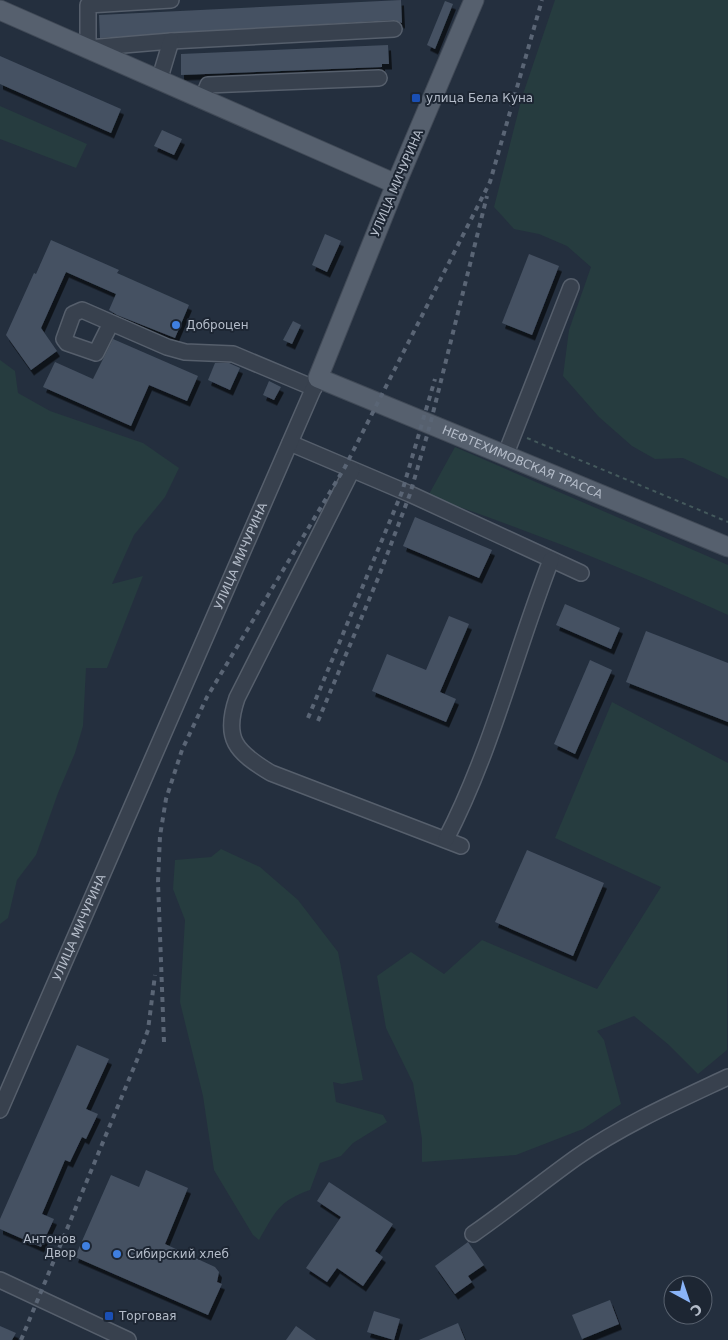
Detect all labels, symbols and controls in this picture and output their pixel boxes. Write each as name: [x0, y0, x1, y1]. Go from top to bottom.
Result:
place label: улица Бела Куна: [426, 91, 533, 105]
marker: улица Бела Куна: [410, 92, 422, 104]
street label: УЛИЦА МИЧУРИНА: [368, 127, 426, 239]
place label: Доброцен: [186, 318, 248, 332]
marker: Доброцен: [170, 319, 182, 331]
street label: НЕФТЕХИМОВСКАЯ ТРАССА: [440, 423, 605, 502]
street label: УЛИЦА МИЧУРИНА: [211, 500, 270, 612]
street label: УЛИЦА МИЧУРИНА: [50, 871, 109, 983]
place label: Антонов Двор: [23, 1232, 76, 1260]
marker: Антонов Двор: [80, 1240, 92, 1252]
place label: Сибирский хлеб: [127, 1247, 229, 1261]
marker: Сибирский хлеб: [111, 1248, 123, 1260]
north arrow: [663, 1275, 713, 1325]
text: С: [687, 1301, 705, 1319]
place label: Торговая: [118, 1309, 177, 1323]
marker: Торговая: [103, 1310, 115, 1322]

